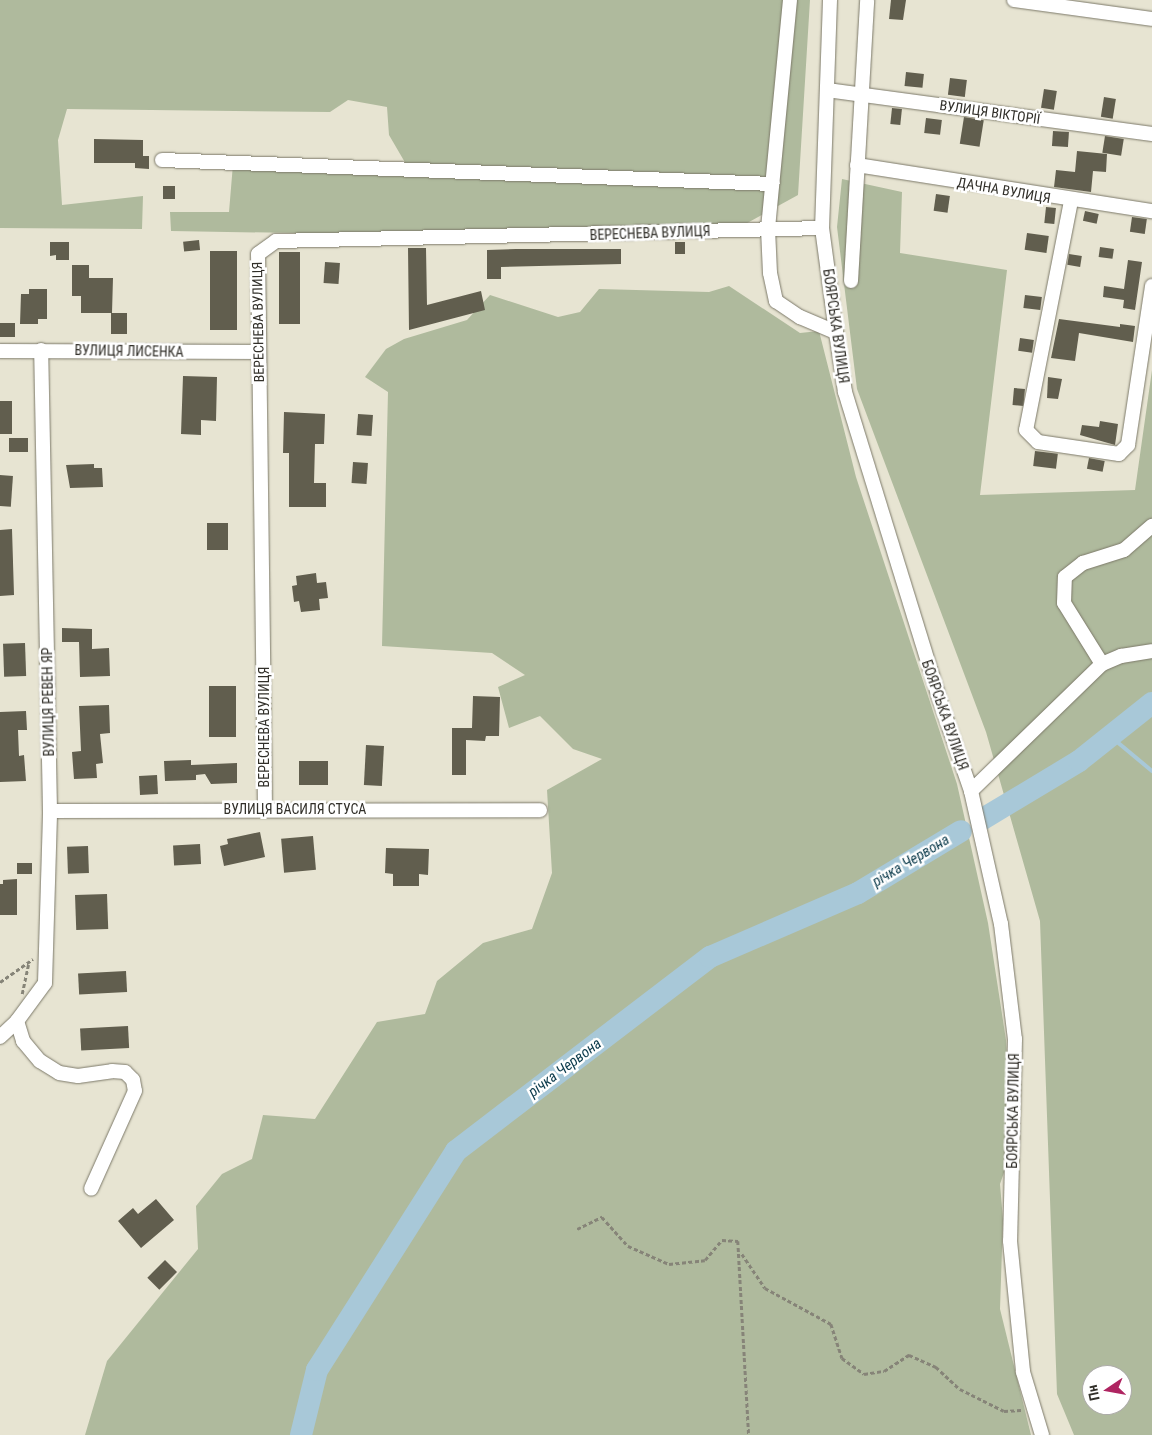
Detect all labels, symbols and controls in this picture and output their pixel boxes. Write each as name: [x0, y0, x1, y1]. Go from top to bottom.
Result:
street label: ВУЛИЦЯ ВІКТОРІЇ: [939, 97, 1041, 127]
street label: ДАЧНА ВУЛИЦЯ: [956, 174, 1052, 206]
street label: ВЕРЕСНЕВА ВУЛИЦЯ: [589, 222, 711, 244]
street label: ВЕРЕСНЕВА ВУЛИЦЯ: [249, 261, 267, 383]
street label: БОЯРСЬКА ВУЛИЦЯ: [820, 268, 852, 384]
street label: ВУЛИЦЯ ЛИСЕНКА: [74, 342, 184, 360]
street label: ВУЛИЦЯ РЕВЕН ЯР: [39, 647, 57, 757]
street label: БОЯРСЬКА ВУЛИЦЯ: [918, 658, 972, 772]
street label: ВЕРЕСНЕВА ВУЛИЦЯ: [256, 667, 272, 787]
street label: ВУЛИЦЯ ВАСИЛЯ СТУСА: [224, 801, 366, 817]
water label: річка Червона: [869, 831, 953, 891]
water label: річка Червона: [525, 1035, 605, 1101]
street label: БОЯРСЬКА ВУЛИЦЯ: [1004, 1053, 1022, 1169]
north arrow: [1082, 1365, 1132, 1415]
text: Пн: [1084, 1384, 1103, 1402]

